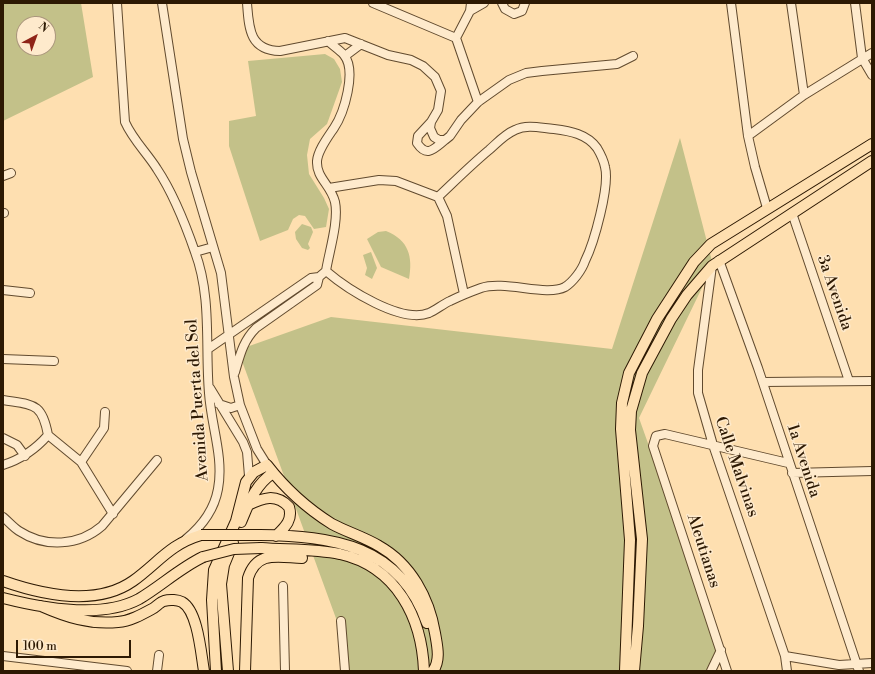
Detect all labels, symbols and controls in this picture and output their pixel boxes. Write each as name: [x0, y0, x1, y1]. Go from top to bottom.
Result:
north arrow: [16, 16, 56, 56]
text: N: [35, 20, 51, 36]
street label: 3a Avenida: [812, 253, 856, 333]
street label: Avenida Puerta del Sol: [183, 318, 213, 482]
street label: Calle Malvinas: [710, 414, 762, 520]
street label: 1a Avenida: [782, 422, 824, 500]
street label: Aleutianas: [682, 512, 724, 590]
scale bar: [18, 632, 133, 658]
text: 100 m: [23, 639, 57, 654]

